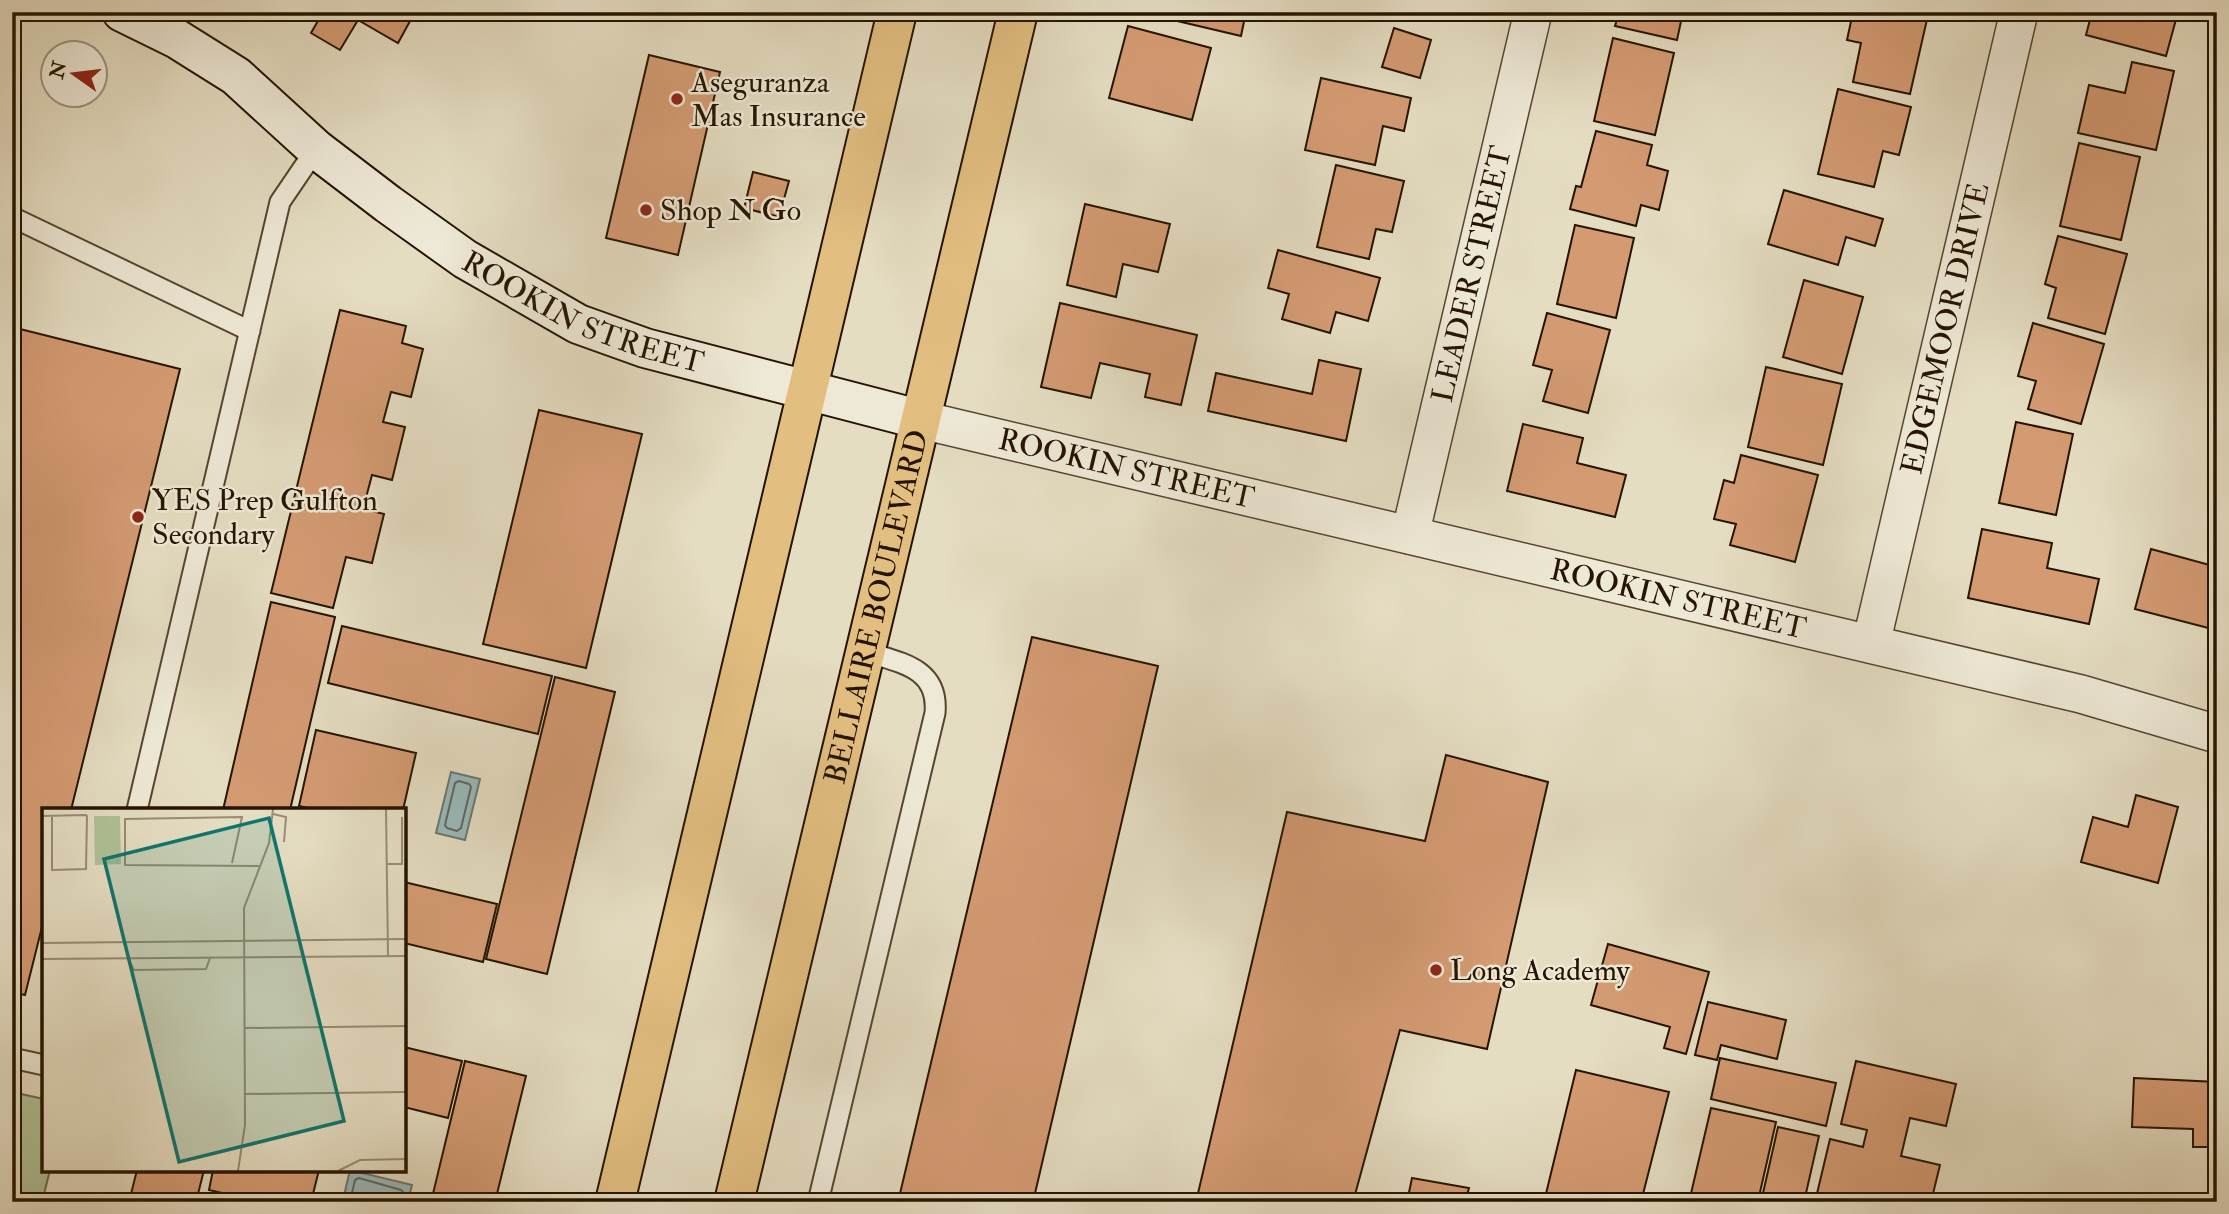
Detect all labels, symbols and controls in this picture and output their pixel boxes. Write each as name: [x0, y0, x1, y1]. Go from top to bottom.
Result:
north arrow: [38, 38, 108, 108]
text: N: [45, 58, 72, 82]
place label: Aseguranza Mas Insurance: [690, 64, 866, 135]
marker: Aseguranza Mas Insurance: [669, 91, 685, 107]
street label: LEADER STREET: [1423, 142, 1519, 406]
street label: EDGEMOOR DRIVE: [1893, 179, 1997, 478]
place label: Shop N Go: [660, 192, 801, 229]
marker: Shop N Go: [638, 202, 654, 218]
street label: ROOKIN STREET: [455, 243, 708, 381]
street label: ROOKIN STREET: [995, 420, 1258, 516]
street label: BELLAIRE BOULEVARD: [816, 426, 936, 787]
place label: YES Prep Gulfton Secondary: [152, 482, 378, 553]
marker: YES Prep Gulfton Secondary: [130, 509, 146, 525]
street label: ROOKIN STREET: [1547, 551, 1810, 647]
inset map: [42, 808, 406, 1172]
place label: Long Academy: [1450, 952, 1630, 989]
marker: Long Academy: [1428, 962, 1444, 978]

